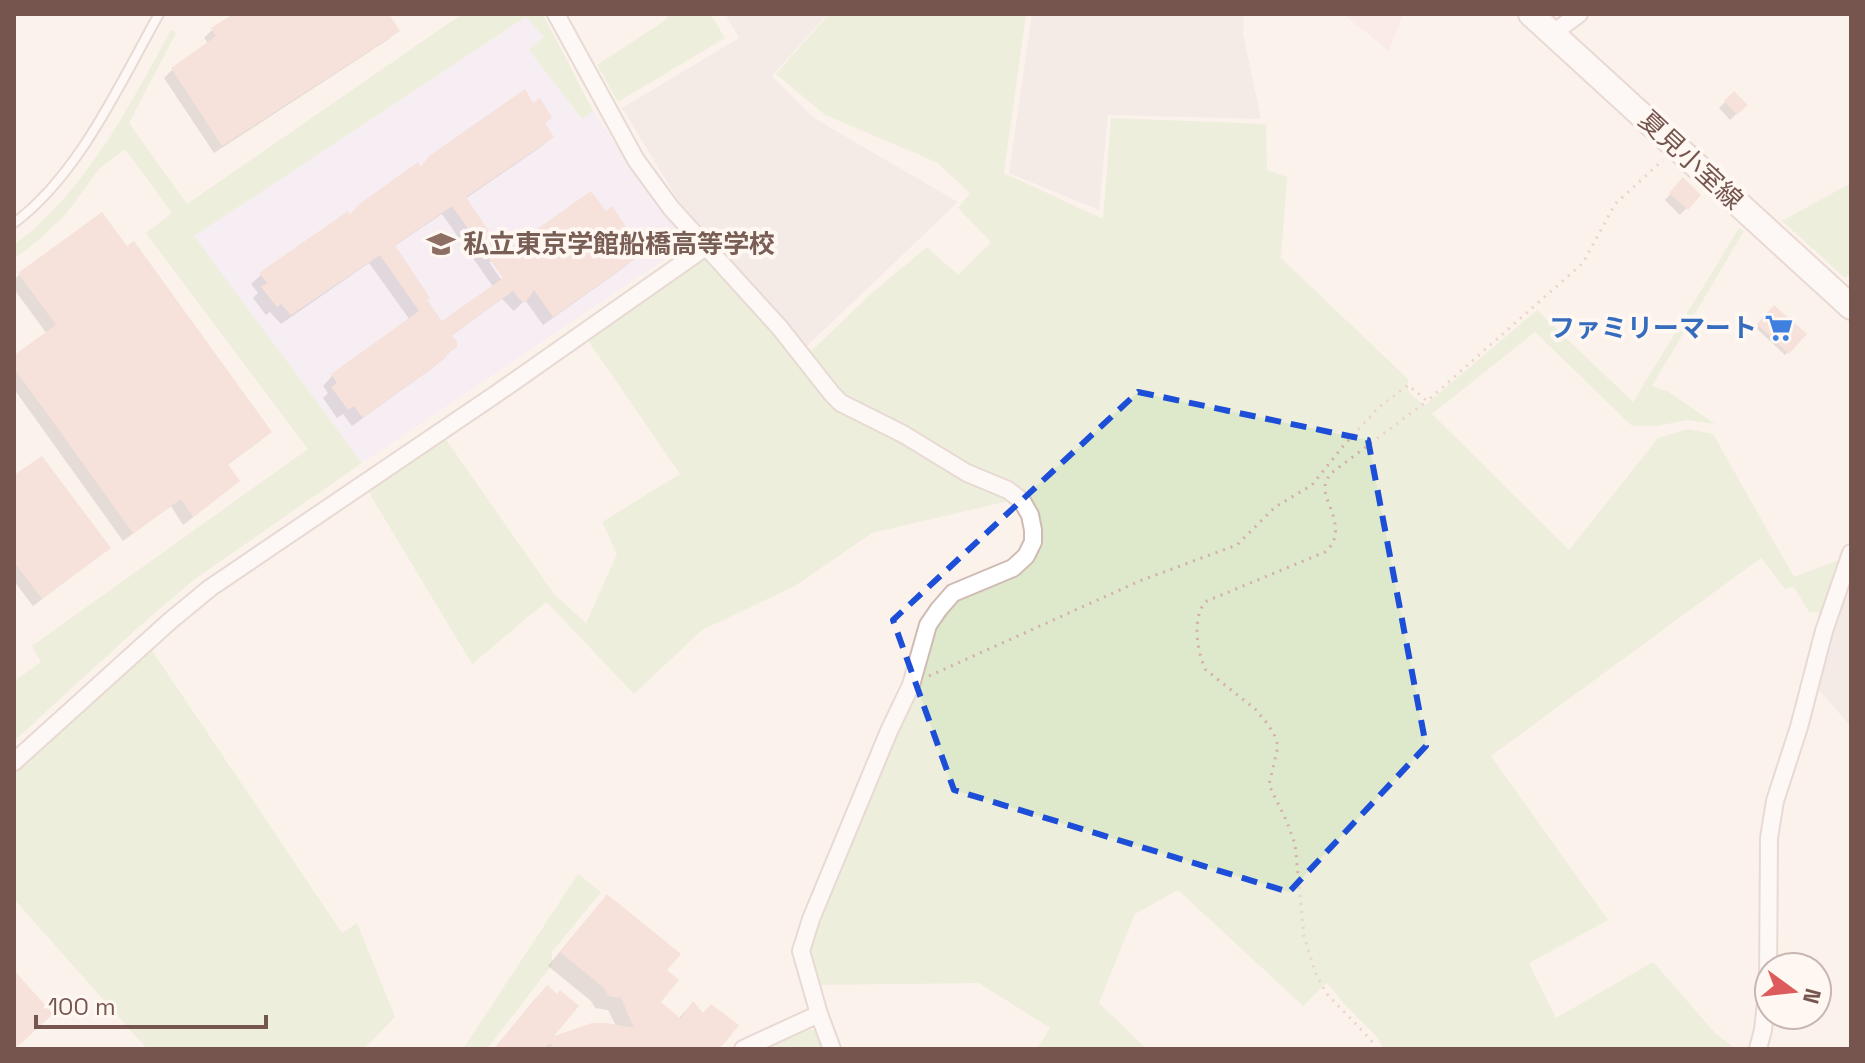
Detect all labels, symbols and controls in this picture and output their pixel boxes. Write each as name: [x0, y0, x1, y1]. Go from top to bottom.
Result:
street label: 夏見小室線: [1632, 103, 1750, 217]
place label: 私立東京学館船橋高等学校: [463, 227, 775, 261]
school or university icon: 私立東京学館船橋高等学校: [426, 229, 456, 259]
place label: ファミリーマート: [1549, 311, 1757, 345]
supermarket icon: ファミリーマート: [1764, 313, 1794, 343]
north arrow: [1753, 951, 1833, 1031]
scale bar: [36, 979, 266, 1029]
text: N: [1797, 985, 1828, 1007]
text: 100 m: [48, 991, 116, 1022]

